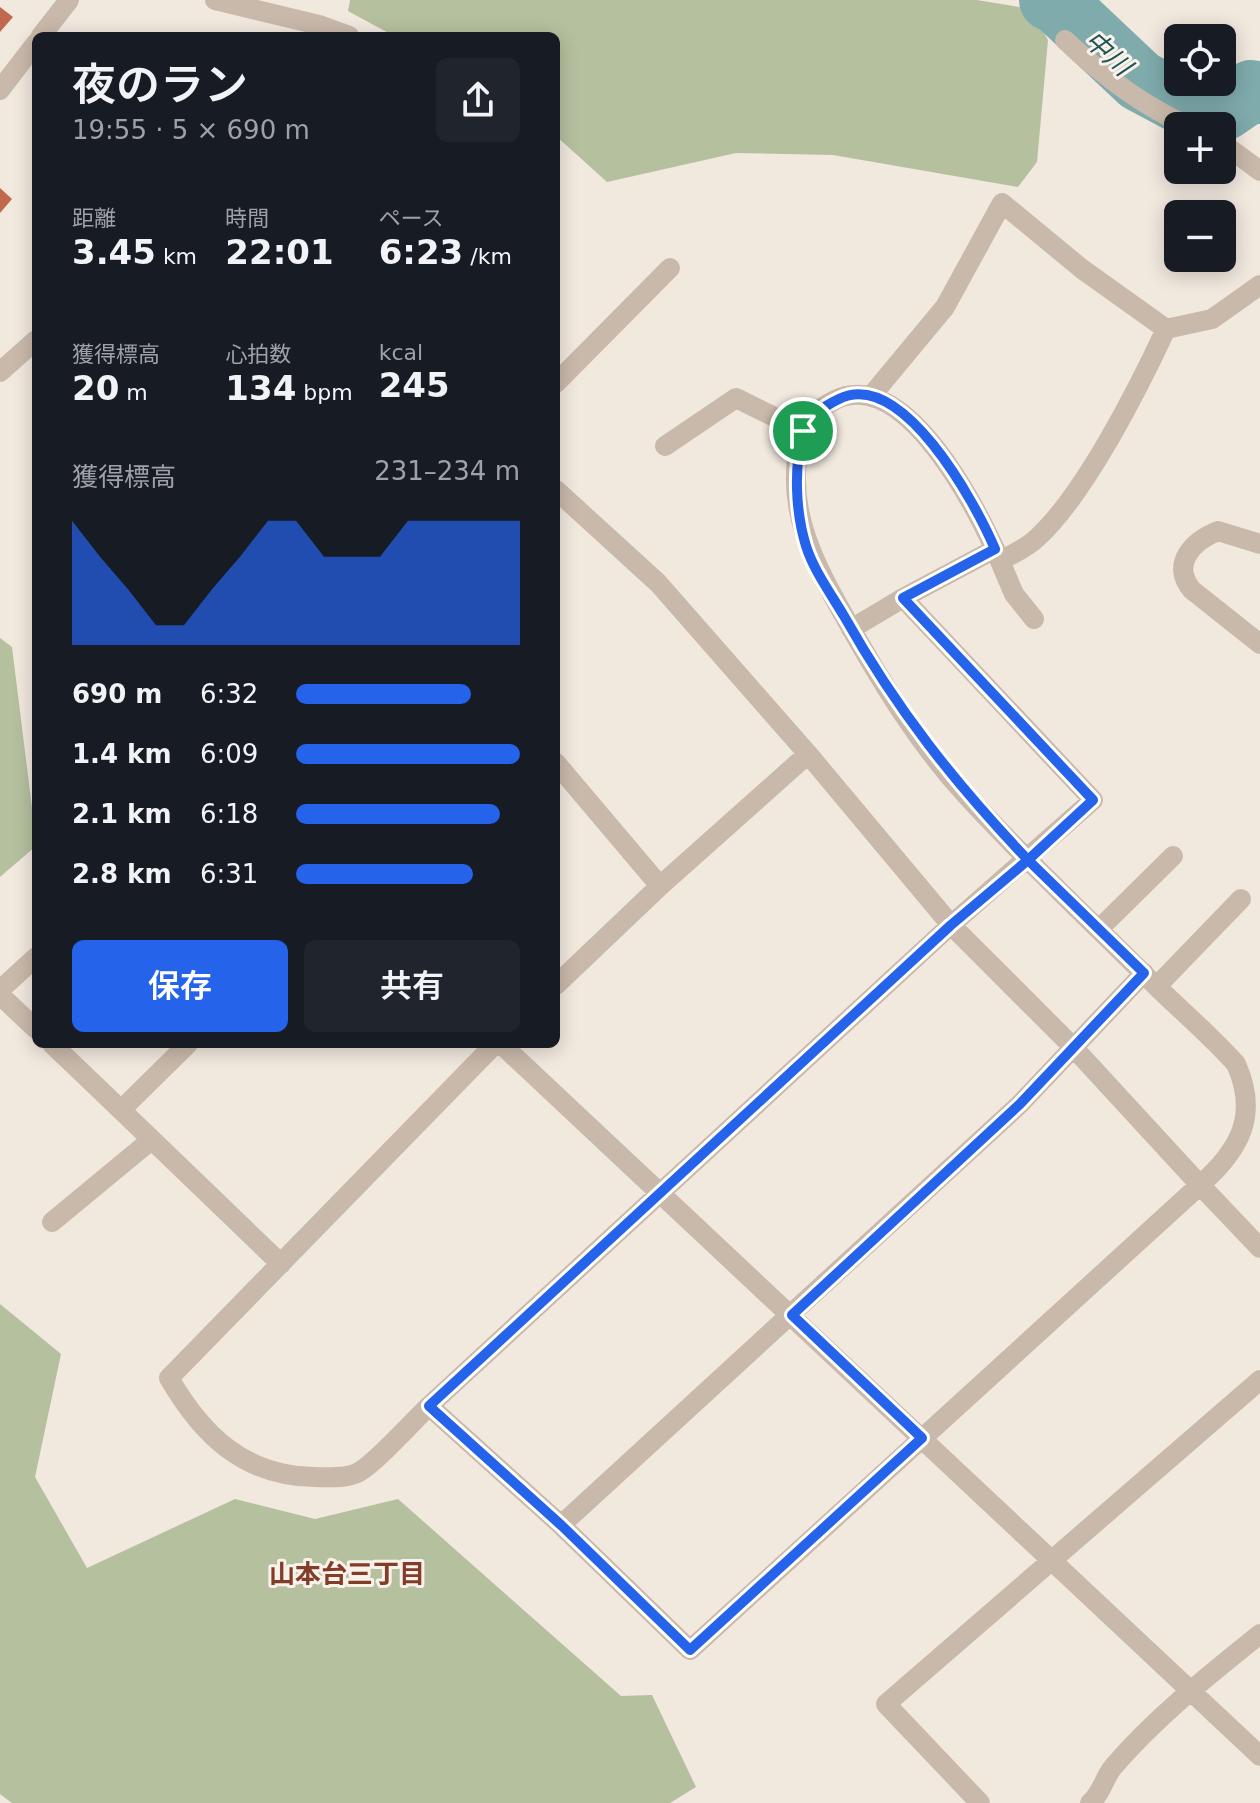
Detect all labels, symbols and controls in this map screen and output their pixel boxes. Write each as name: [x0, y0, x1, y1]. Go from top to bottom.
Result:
water label: 中川: [1079, 24, 1140, 84]
map controls: [1164, 24, 1236, 272]
button: locate: [1164, 24, 1236, 96]
button: share: [436, 58, 520, 142]
text: 夜のラン: [72, 59, 248, 110]
button: +: [1164, 112, 1236, 184]
text: 19:55 · 5 × 690 m: [72, 115, 310, 145]
button: −: [1164, 200, 1236, 272]
text: 距離: [72, 206, 116, 231]
text: 時間: [225, 206, 269, 231]
text: ペース: [379, 206, 444, 231]
text: 3.45: [72, 232, 156, 272]
text: 22:01: [225, 232, 334, 272]
text: 6:23: [379, 232, 463, 272]
text: km: [156, 244, 197, 269]
text: /km: [463, 244, 512, 269]
text: kcal: [379, 340, 423, 365]
text: 獲得標高: [72, 342, 160, 367]
text: 心拍数: [225, 342, 291, 367]
text: 245: [379, 365, 450, 405]
text: 20: [72, 368, 119, 408]
text: 134: [225, 368, 296, 408]
text: m: [119, 380, 148, 405]
text: bpm: [296, 380, 353, 405]
pin: [769, 397, 837, 465]
icon: arrive: [781, 409, 825, 453]
text: 231–234 m: [374, 456, 520, 486]
text: 獲得標高: [72, 462, 176, 492]
text: 690 m: [72, 679, 162, 709]
text: 6:32: [200, 679, 258, 709]
text: 1.4 km: [72, 739, 172, 769]
text: 6:09: [200, 739, 258, 769]
text: 2.1 km: [72, 799, 172, 829]
text: 6:18: [200, 799, 258, 829]
text: 2.8 km: [72, 859, 172, 889]
text: 6:31: [200, 859, 258, 889]
button: 保存: [72, 940, 288, 1032]
button: 共有: [304, 940, 520, 1032]
district label: 山本台三丁目: [269, 1559, 425, 1589]

